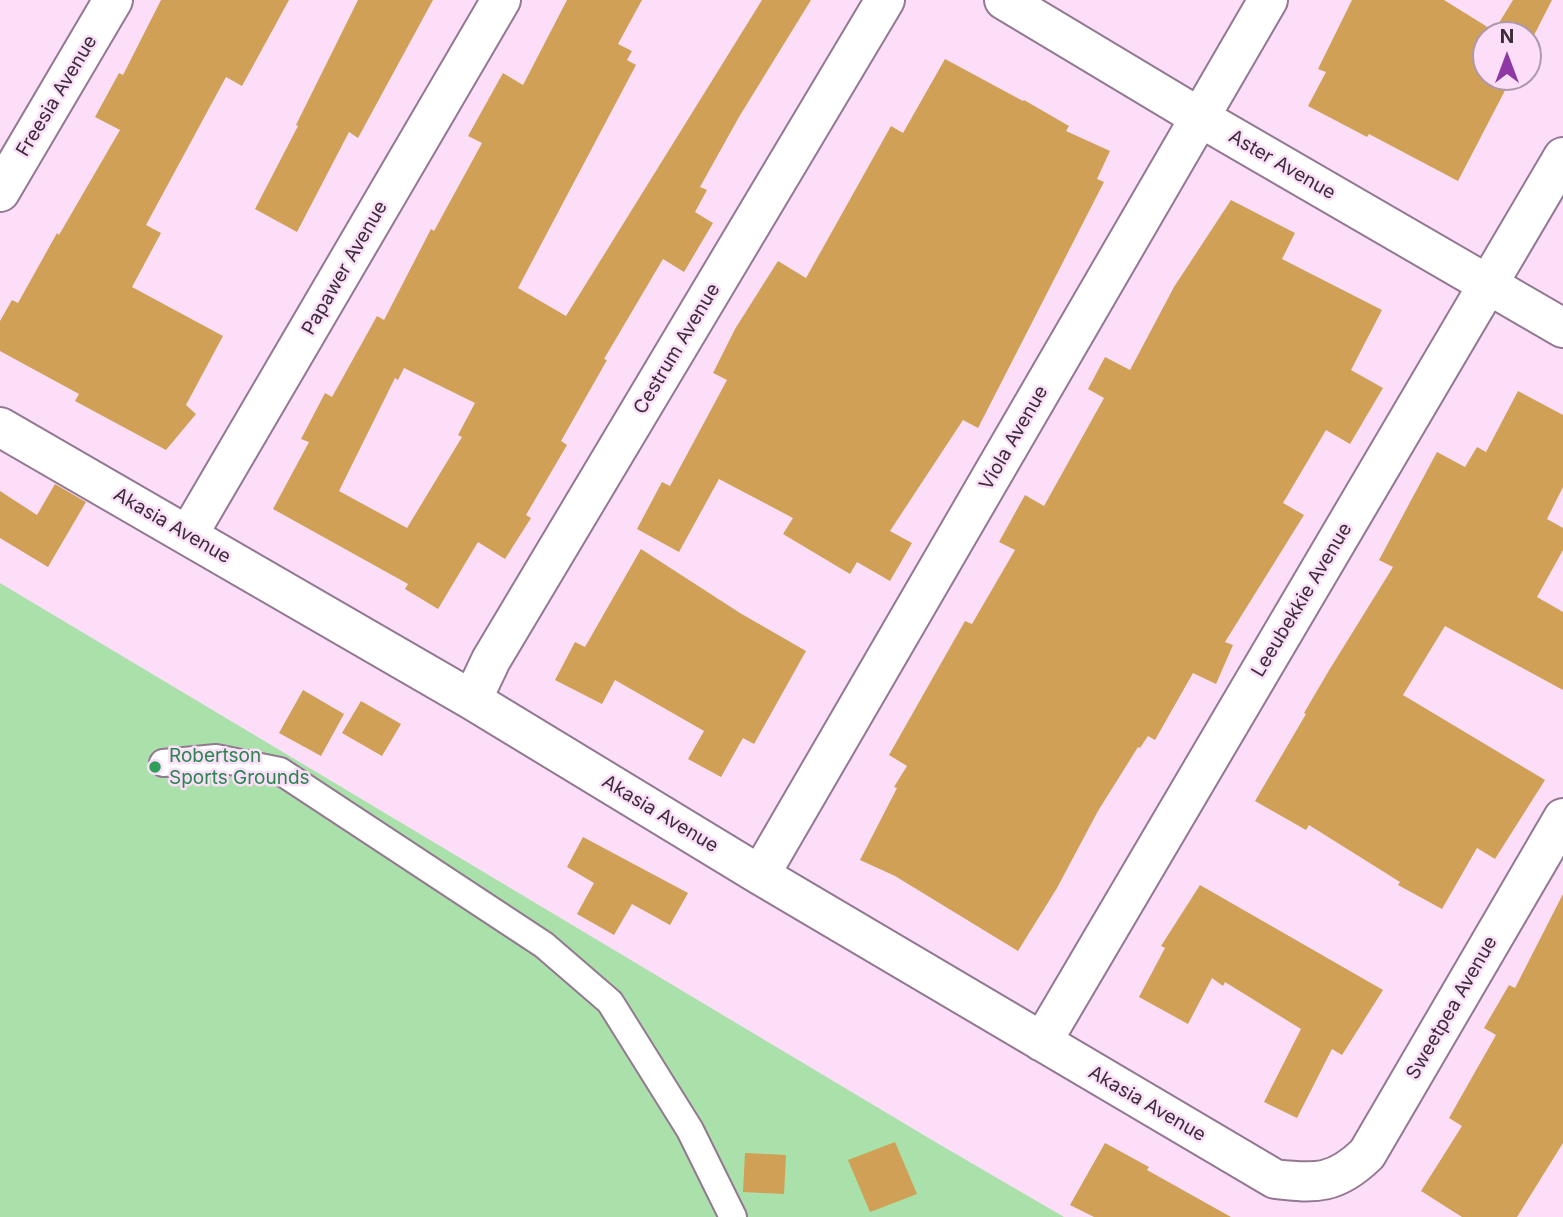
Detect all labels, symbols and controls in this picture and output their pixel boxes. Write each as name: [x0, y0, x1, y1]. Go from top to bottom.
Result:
north arrow: [1472, 21, 1542, 91]
text: N: [1500, 25, 1514, 48]
street label: Freesia Avenue: [12, 31, 102, 161]
street label: Aster Avenue: [1225, 125, 1339, 205]
street label: Papawer Avenue: [297, 197, 393, 339]
street label: Cestrum Avenue: [629, 280, 725, 418]
street label: Viola Avenue: [975, 382, 1053, 494]
street label: Akasia Avenue: [109, 483, 235, 569]
street label: Leeubekkie Avenue: [1247, 519, 1357, 681]
place label: Robertson Sports Grounds: [169, 745, 310, 789]
marker: Robertson Sports Grounds: [147, 759, 163, 775]
street label: Akasia Avenue: [598, 770, 722, 858]
street label: Sweetpea Avenue: [1402, 932, 1502, 1084]
street label: Akasia Avenue: [1084, 1061, 1210, 1147]

